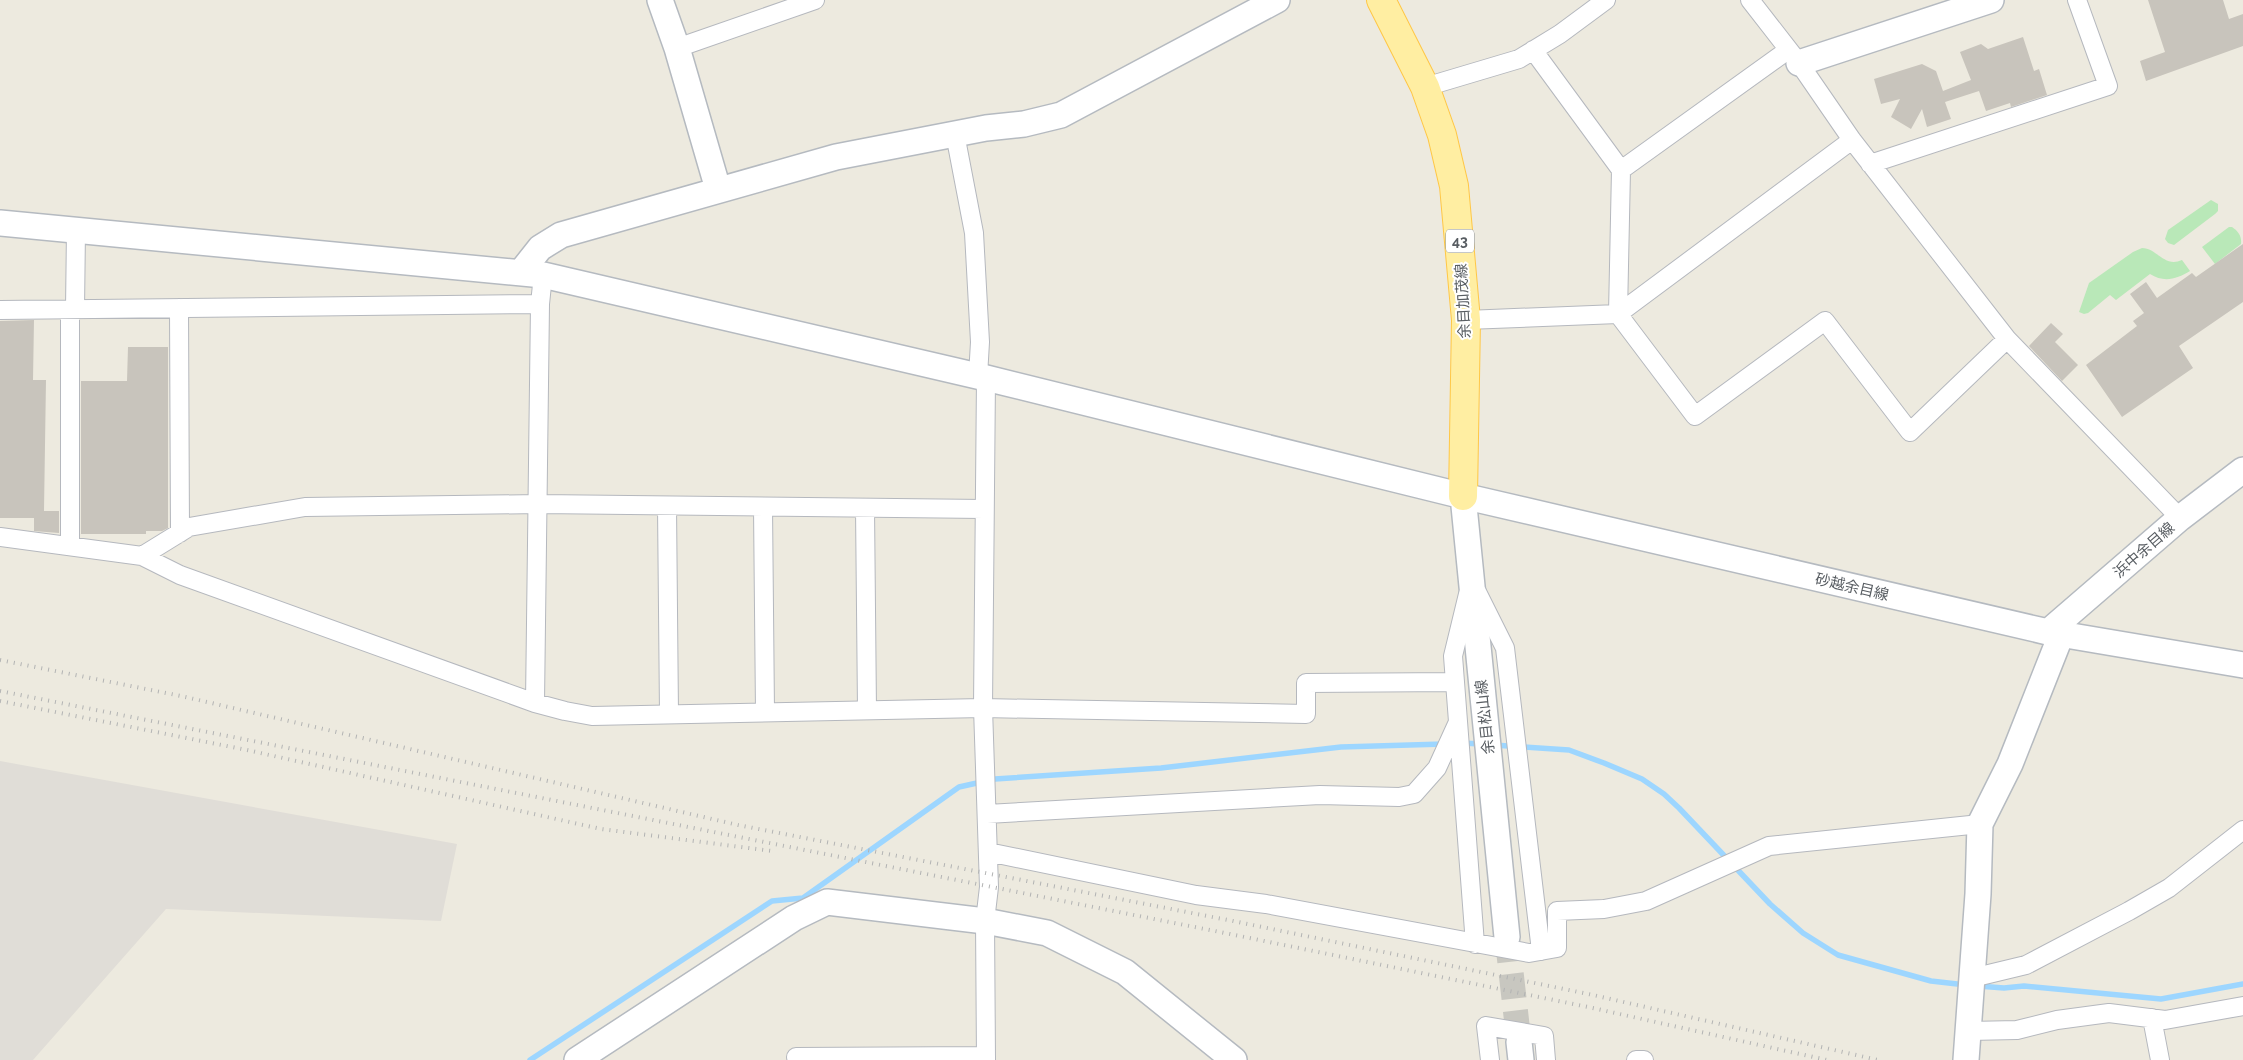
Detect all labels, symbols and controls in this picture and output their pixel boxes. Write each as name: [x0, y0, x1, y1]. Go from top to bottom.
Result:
road number: 43: [1446, 230, 1474, 252]
street label: 余目加茂線: [1452, 263, 1474, 339]
street label: 浜中余目線: [2110, 519, 2178, 581]
street label: 砂越余目線: [1813, 570, 1891, 604]
street label: 余目松山線: [1472, 679, 1498, 755]

